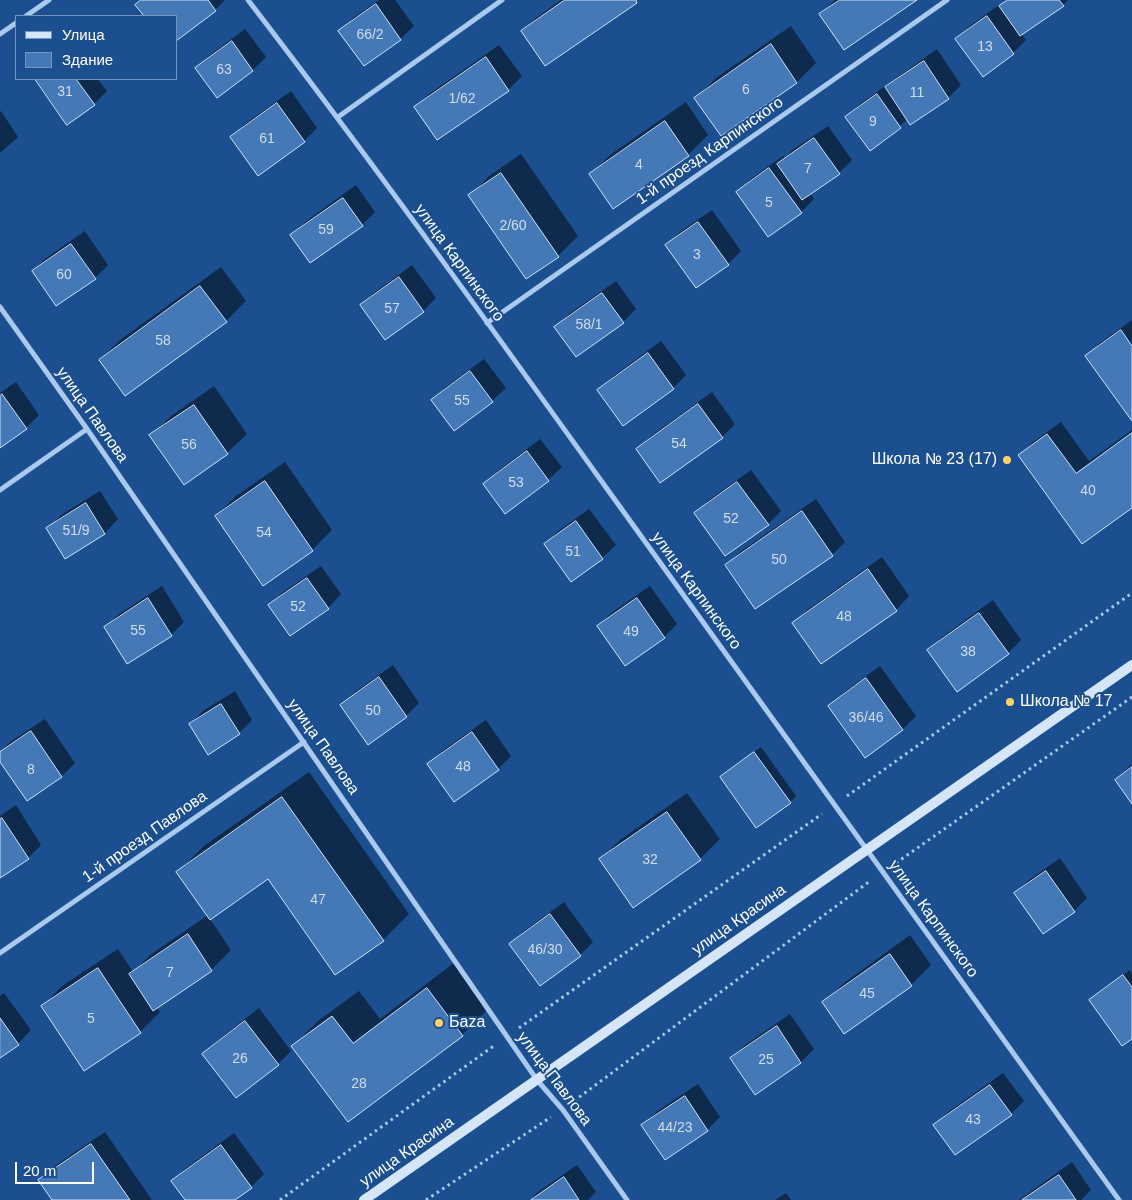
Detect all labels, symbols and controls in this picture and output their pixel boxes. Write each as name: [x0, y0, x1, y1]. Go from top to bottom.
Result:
legend: [15, 15, 178, 80]
text: Улица: [62, 26, 105, 43]
house number: 66/2: [356, 27, 384, 43]
house number: 13: [977, 39, 993, 55]
text: Здание: [62, 51, 113, 68]
house number: 63: [216, 62, 232, 78]
house number: 6: [742, 82, 750, 98]
house number: 31: [57, 84, 73, 100]
house number: 11: [910, 85, 924, 101]
house number: 1/62: [448, 91, 476, 107]
street label: 1-й проезд Карпинского: [633, 93, 787, 209]
house number: 9: [869, 114, 877, 130]
house number: 61: [259, 131, 275, 147]
house number: 4: [635, 157, 643, 173]
house number: 7: [804, 161, 812, 177]
house number: 5: [765, 195, 773, 211]
street label: улица Карпинского: [410, 201, 508, 325]
house number: 2/60: [499, 218, 527, 234]
house number: 59: [318, 222, 334, 238]
house number: 3: [693, 247, 701, 263]
house number: 60: [56, 267, 72, 283]
house number: 57: [384, 301, 400, 317]
house number: 58/1: [575, 317, 603, 333]
house number: 58: [155, 333, 171, 349]
street label: улица Павлова: [52, 363, 132, 467]
house number: 55: [454, 393, 470, 409]
house number: 54: [671, 436, 687, 452]
house number: 56: [181, 437, 197, 453]
place label: Школа № 23 (17): [872, 450, 997, 470]
marker: Школа № 23 (17): [1001, 454, 1013, 466]
house number: 53: [508, 475, 524, 491]
house number: 40: [1080, 483, 1096, 499]
house number: 52: [723, 511, 739, 527]
house number: 51/9: [62, 523, 90, 539]
house number: 54: [256, 525, 272, 541]
street label: улица Карпинского: [647, 529, 745, 653]
house number: 51: [565, 544, 581, 560]
house number: 50: [771, 552, 787, 568]
house number: 52: [290, 599, 306, 615]
house number: 48: [836, 609, 852, 625]
house number: 55: [130, 623, 146, 639]
house number: 49: [623, 624, 639, 640]
house number: 38: [960, 644, 976, 660]
place label: Школа № 17: [1020, 692, 1112, 712]
street label: улица Павлова: [283, 695, 363, 799]
marker: Школа № 17: [1004, 696, 1016, 708]
house number: 50: [365, 703, 381, 719]
house number: 36/46: [848, 710, 884, 726]
house number: 48: [455, 759, 471, 775]
house number: 8: [27, 762, 35, 778]
street label: 1-й проезд Павлова: [79, 787, 211, 887]
house number: 32: [642, 852, 658, 868]
street label: улица Карпинского: [884, 857, 982, 981]
street label: улица Красина: [688, 881, 790, 959]
house number: 47: [310, 892, 326, 908]
house number: 46/30: [527, 942, 563, 958]
house number: 7: [166, 965, 174, 981]
house number: 45: [859, 986, 875, 1002]
house number: 5: [87, 1011, 95, 1027]
place label: Баza: [449, 1013, 485, 1033]
marker: Баza: [433, 1017, 445, 1029]
street label: улица Павлова: [512, 1028, 596, 1130]
house number: 26: [232, 1051, 248, 1067]
house number: 25: [758, 1052, 774, 1068]
house number: 28: [351, 1076, 367, 1092]
house number: 43: [965, 1112, 981, 1128]
street label: улица Красина: [356, 1113, 458, 1191]
house number: 44/23: [657, 1120, 693, 1136]
scale bar: [18, 1152, 96, 1184]
text: 20 m: [23, 1162, 56, 1179]

